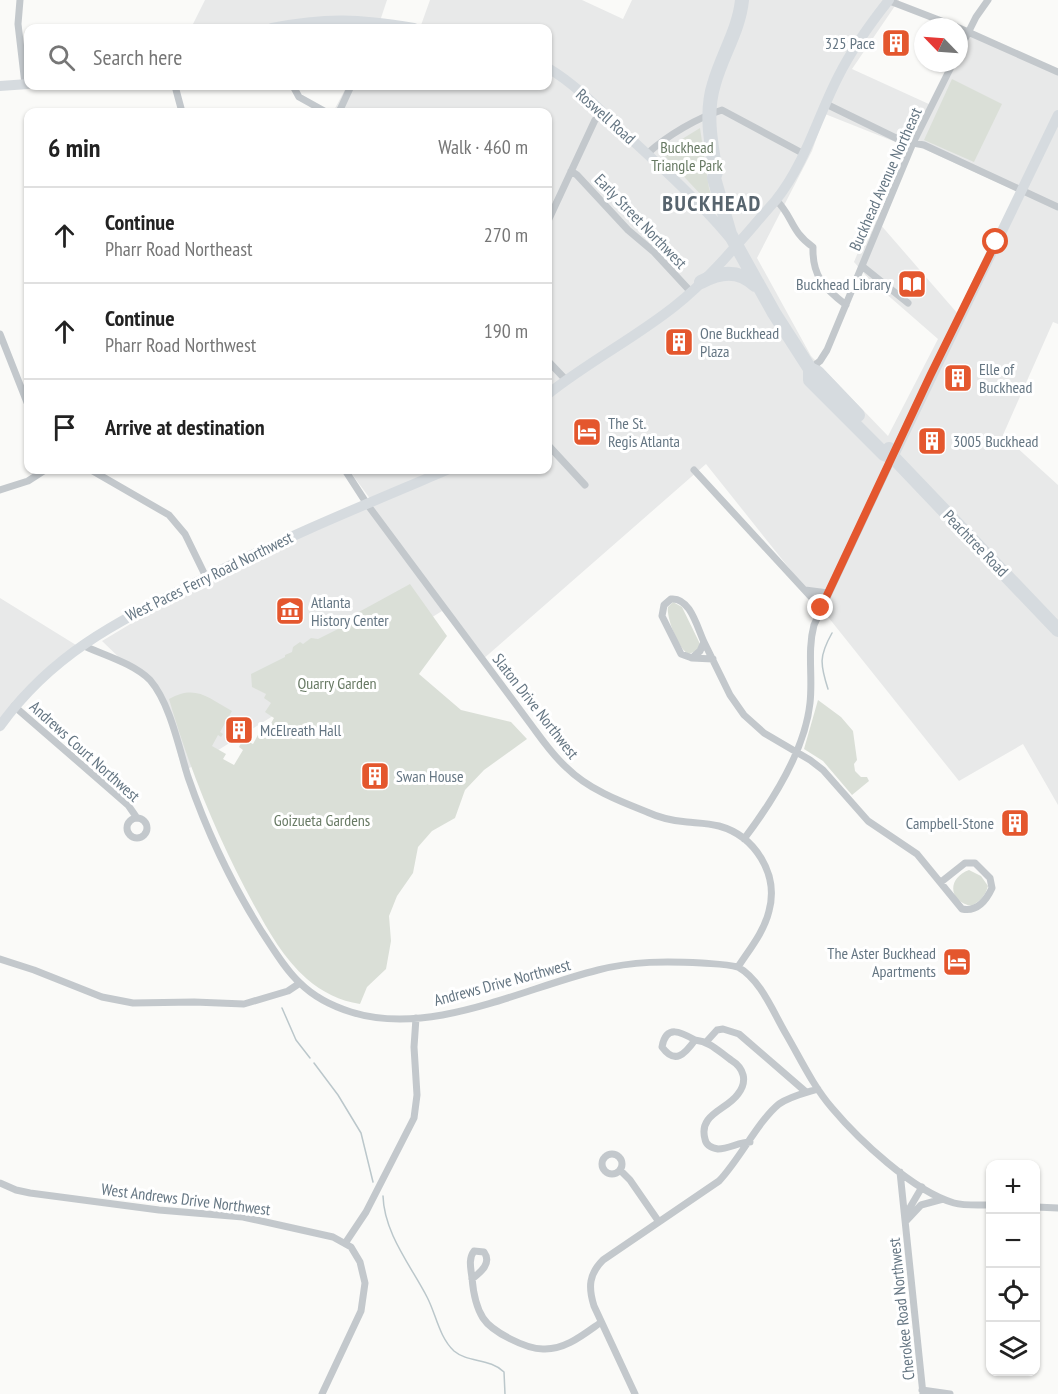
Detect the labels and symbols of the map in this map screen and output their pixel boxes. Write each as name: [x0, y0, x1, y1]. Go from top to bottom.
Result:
north arrow: [914, 18, 968, 72]
building icon: 325 Pace: [880, 27, 912, 59]
place label: 325 Pace: [825, 33, 875, 53]
street label: Roswell Road: [572, 84, 640, 148]
street label: Buckhead Avenue Northeast: [844, 104, 926, 254]
park label: Buckhead Triangle Park: [651, 137, 724, 175]
street label: Early Street Northwest: [591, 169, 692, 273]
district label: BUCKHEAD: [662, 189, 762, 217]
route start: [982, 228, 1008, 254]
library icon: Buckhead Library: [896, 268, 928, 300]
place label: Buckhead Library: [796, 274, 891, 294]
place label: One Buckhead Plaza: [700, 323, 779, 361]
building icon: One Buckhead Plaza: [663, 326, 695, 358]
place label: Elle of Buckhead: [979, 359, 1032, 397]
building icon: Elle of Buckhead: [942, 362, 974, 394]
place label: The St. Regis Atlanta: [608, 413, 680, 451]
hotel icon: The St. Regis Atlanta: [571, 416, 603, 448]
building icon: 3005 Buckhead: [916, 425, 948, 457]
place label: 3005 Buckhead: [953, 431, 1039, 451]
street label: Peachtree Road: [939, 505, 1013, 581]
street label: West Paces Ferry Road Northwest: [122, 527, 296, 625]
place label: Atlanta History Center: [311, 592, 389, 630]
route end: [807, 594, 833, 620]
museum icon: Atlanta History Center: [274, 595, 306, 627]
street label: Slaton Drive Northwest: [489, 649, 584, 763]
park label: Quarry Garden: [297, 673, 377, 693]
street label: Andrews Court Northwest: [26, 696, 145, 806]
building icon: McElreath Hall: [223, 714, 255, 746]
place label: McElreath Hall: [260, 720, 341, 740]
building icon: Swan House: [359, 760, 391, 792]
place label: Swan House: [396, 766, 464, 786]
building icon: Campbell-Stone: [999, 807, 1031, 839]
park label: Goizueta Gardens: [274, 810, 370, 830]
place label: Campbell-Stone: [906, 813, 994, 833]
place label: The Aster Buckhead Apartments: [827, 943, 936, 981]
hotel icon: The Aster Buckhead Apartments: [941, 946, 973, 978]
street label: Andrews Drive Northwest: [432, 954, 573, 1010]
street label: West Andrews Drive Northwest: [100, 1179, 272, 1219]
street label: Cherokee Road Northwest: [884, 1236, 918, 1381]

